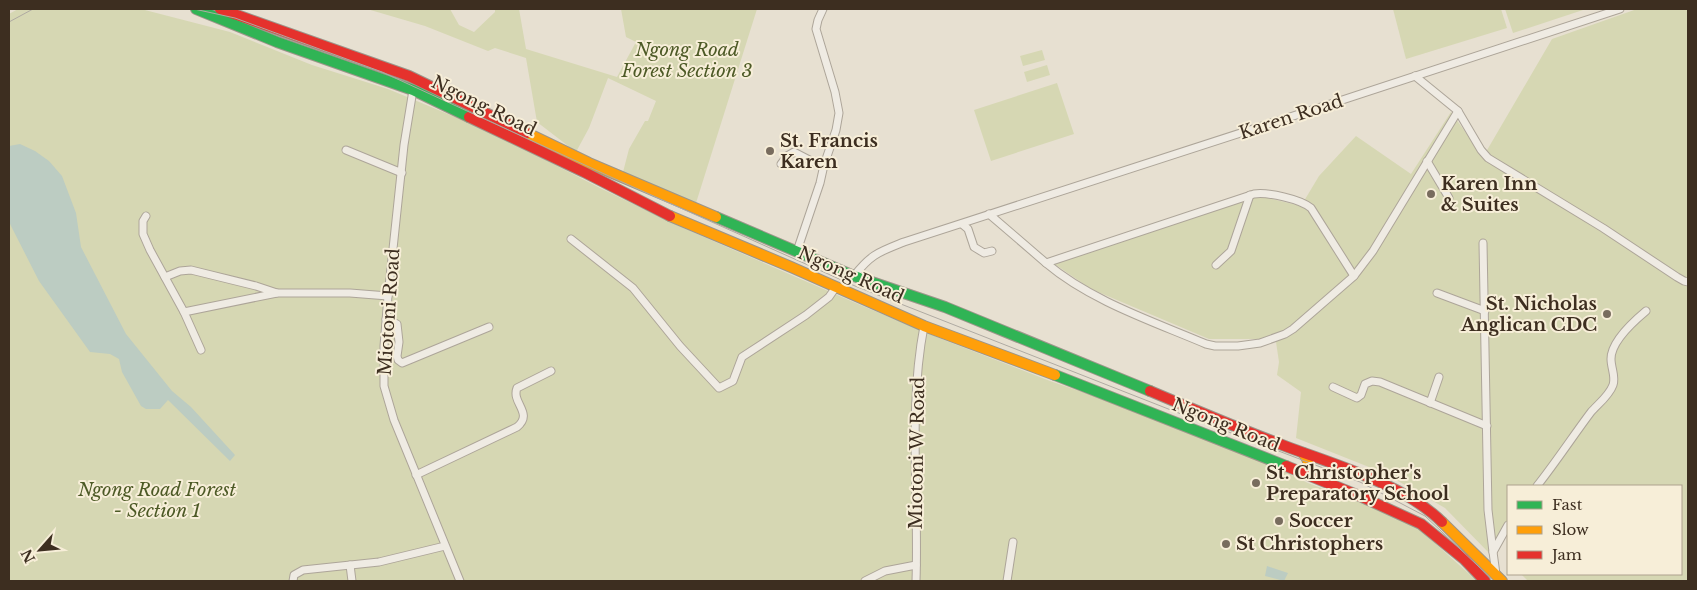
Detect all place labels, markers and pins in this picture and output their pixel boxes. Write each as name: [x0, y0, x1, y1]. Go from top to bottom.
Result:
place label: St. Francis Karen: [780, 130, 878, 173]
marker: St. Francis Karen: [764, 145, 776, 157]
place label: Karen Inn & Suites: [1441, 173, 1537, 216]
marker: Karen Inn & Suites: [1425, 188, 1437, 200]
place label: St. Nicholas Anglican CDC: [1460, 293, 1597, 336]
marker: St. Nicholas Anglican CDC: [1601, 308, 1613, 320]
place label: St. Christopher's Preparatory School: [1266, 462, 1450, 505]
marker: St. Christopher's Preparatory School: [1250, 477, 1262, 489]
place label: Soccer: [1289, 510, 1353, 532]
marker: Soccer: [1273, 515, 1285, 527]
place label: St Christophers: [1236, 533, 1383, 555]
marker: St Christophers: [1220, 538, 1232, 550]

